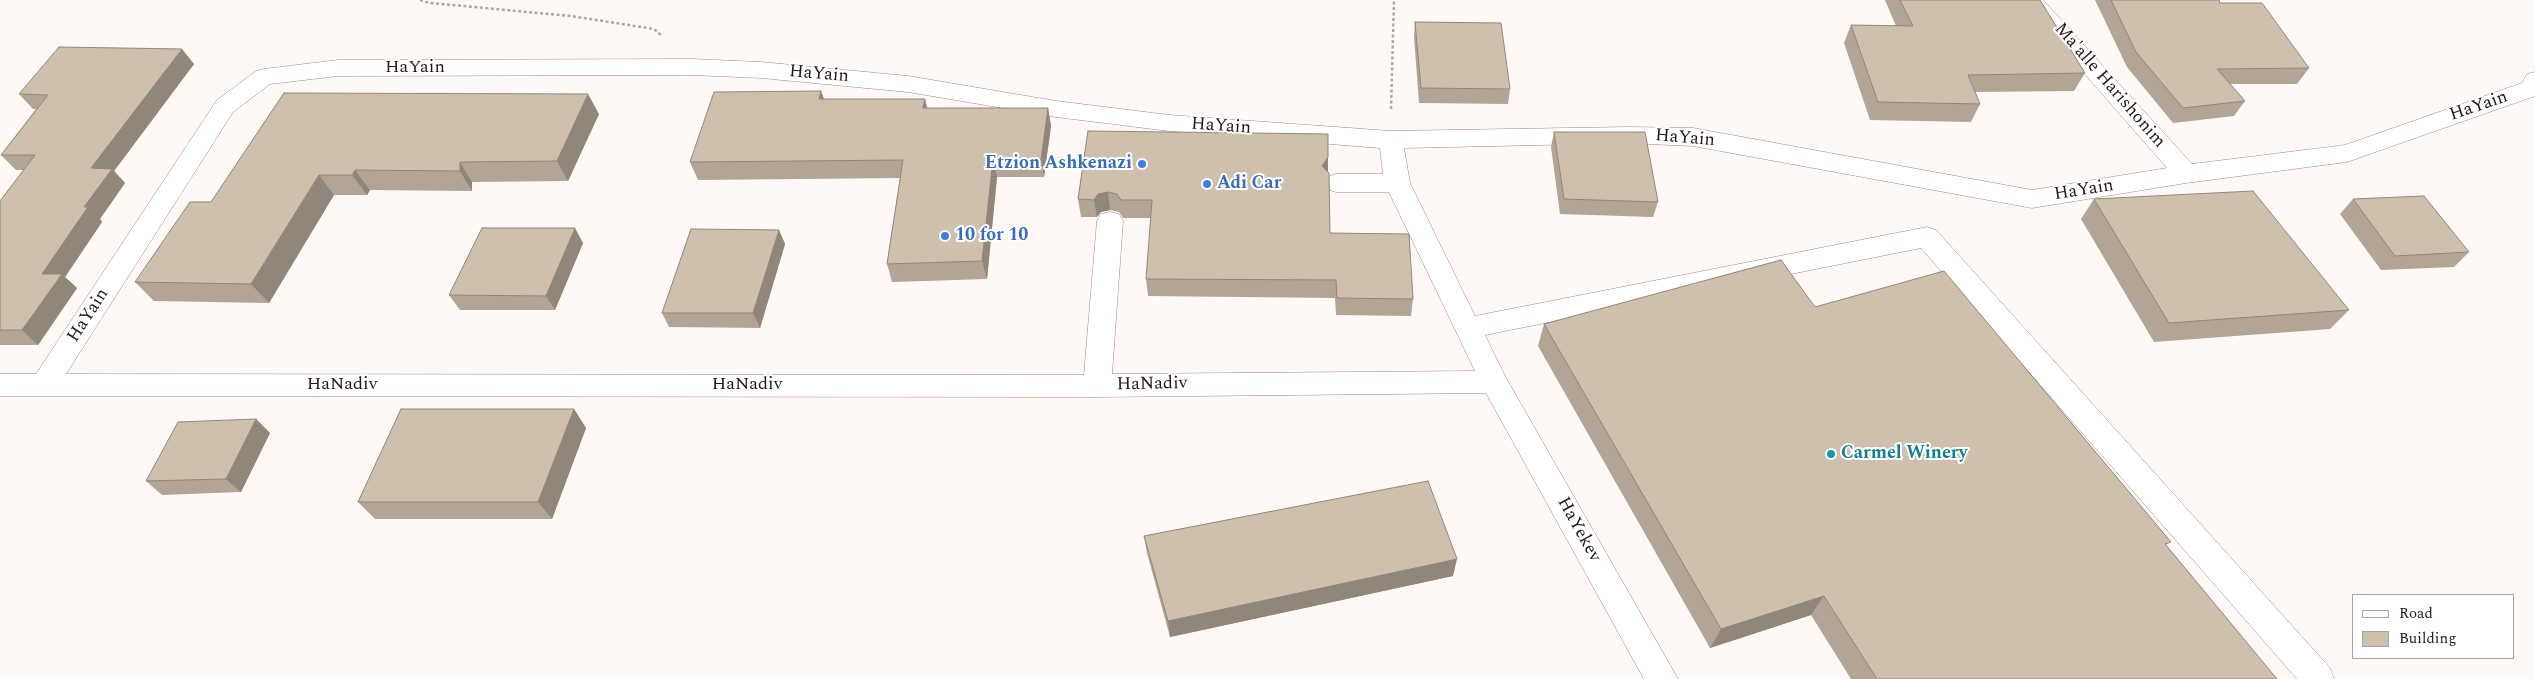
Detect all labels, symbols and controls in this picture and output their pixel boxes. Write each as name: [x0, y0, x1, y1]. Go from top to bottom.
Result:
street label: Ma'alle Harishonim: [2049, 19, 2169, 153]
street label: HaYain: [385, 57, 445, 79]
street label: HaYain: [788, 62, 850, 88]
street label: HaYain: [2447, 87, 2511, 127]
street label: HaYain: [1190, 114, 1252, 140]
street label: HaYain: [1654, 126, 1716, 152]
place label: Etzion Ashkenazi: [985, 153, 1132, 175]
marker: Etzion Ashkenazi: [1136, 158, 1148, 170]
place label: Adi Car: [1217, 173, 1281, 195]
street label: HaYain: [2053, 176, 2115, 206]
marker: Adi Car: [1201, 178, 1213, 190]
place label: 10 for 10: [955, 225, 1028, 247]
marker: 10 for 10: [939, 230, 951, 242]
street label: HaYain: [64, 285, 114, 347]
street label: HaNadiv: [307, 374, 377, 396]
street label: HaNadiv: [712, 374, 782, 396]
street label: HaNadiv: [1116, 374, 1188, 396]
place label: Carmel Winery: [1841, 443, 1967, 465]
marker: Carmel Winery: [1825, 448, 1837, 460]
street label: HaYekev: [1551, 494, 1605, 566]
legend: [2352, 594, 2515, 659]
text: Road: [2399, 602, 2433, 625]
text: Building: [2399, 627, 2456, 650]

